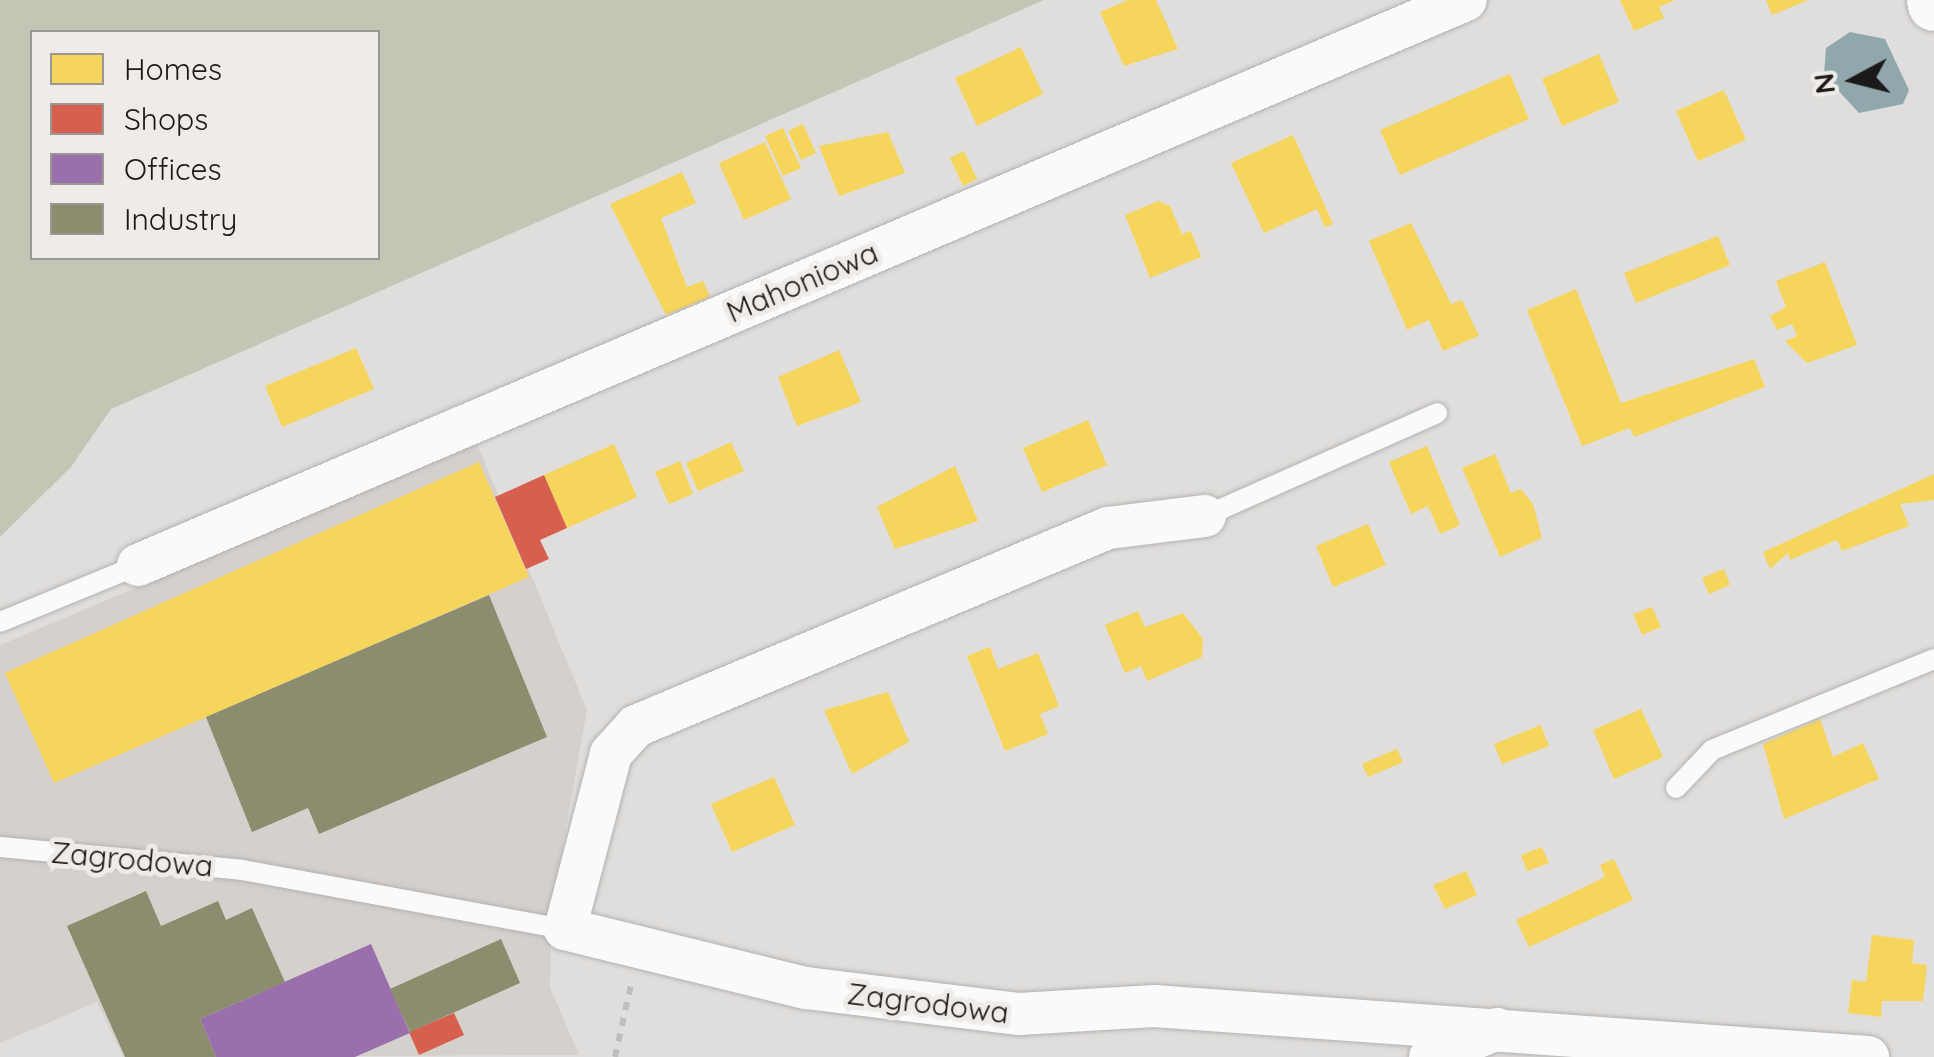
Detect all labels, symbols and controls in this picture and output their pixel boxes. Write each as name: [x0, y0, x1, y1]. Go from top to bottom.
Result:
legend: [30, 30, 380, 260]
north arrow: [1804, 30, 1904, 130]
text: Homes: [124, 50, 222, 88]
text: N: [1805, 71, 1842, 96]
text: Shops: [124, 100, 208, 138]
text: Offices: [124, 150, 222, 188]
text: Industry: [124, 200, 237, 238]
street label: Mahoniowa: [721, 234, 883, 330]
street label: Zagrodowa: [50, 834, 214, 884]
street label: Zagrodowa: [845, 975, 1011, 1031]

